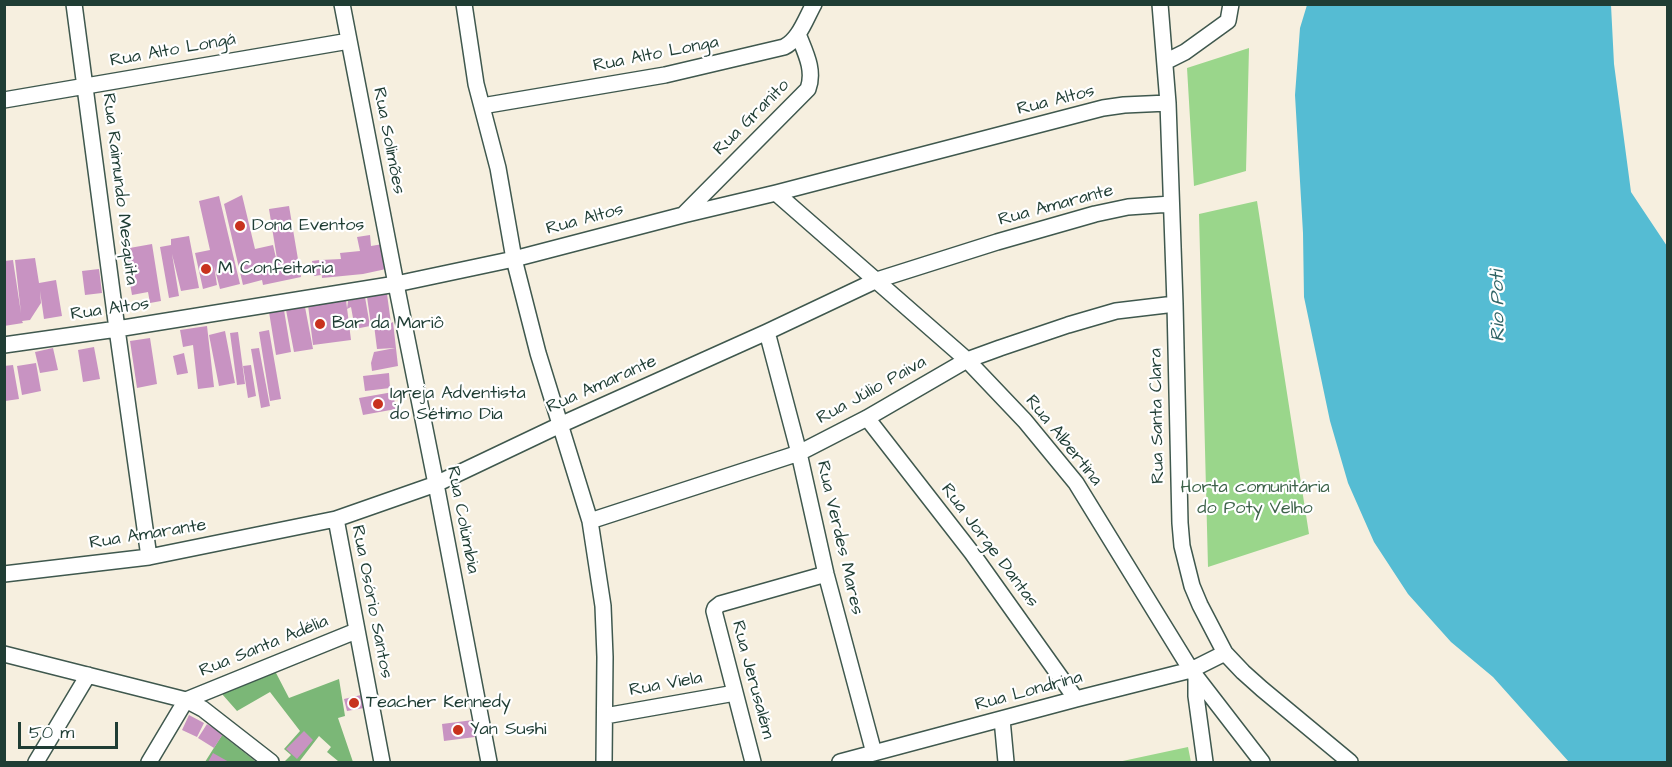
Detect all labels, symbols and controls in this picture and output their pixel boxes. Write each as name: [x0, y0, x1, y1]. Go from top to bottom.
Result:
street label: Rua Alto Longá: [108, 29, 238, 73]
street label: Rua Alto Longa: [591, 32, 721, 78]
street label: Rua Granito: [709, 75, 795, 161]
street label: Rua Altos: [1015, 81, 1097, 121]
street label: Rua Solimões: [367, 86, 409, 196]
street label: Rua Raimundo Mesquita: [97, 92, 141, 286]
street label: Rua Amarante: [996, 180, 1116, 232]
street label: Rua Altos: [544, 199, 626, 241]
place label: Dona Eventos: [252, 215, 364, 237]
marker: Dona Eventos: [233, 219, 247, 233]
place label: M Confeitaria: [218, 258, 333, 280]
marker: M Confeitaria: [199, 262, 213, 276]
water label: Rio Poti: [1486, 270, 1512, 342]
street label: Rua Altos: [69, 294, 151, 326]
place label: Bar da Mariô: [332, 313, 444, 335]
marker: Bar da Mariô: [313, 317, 327, 331]
street label: Rua Santa Clara: [1146, 348, 1170, 484]
street label: Rua Amarante: [544, 351, 660, 419]
street label: Rua Júlio Paiva: [814, 352, 930, 430]
place label: Igreja Adventista do Sétimo Dia: [390, 383, 526, 426]
street label: Rua Albertina: [1020, 391, 1106, 491]
marker: Igreja Adventista do Sétimo Dia: [371, 397, 385, 411]
street label: Rua Verdes Mares: [811, 459, 867, 617]
street label: Rua Colúmbia: [441, 464, 483, 576]
park label: Horta comunitária do Poty Velho: [1180, 477, 1330, 520]
street label: Rua Jorge Dantas: [935, 480, 1043, 612]
street label: Rua Amarante: [88, 515, 208, 555]
street label: Rua Osório Santos: [346, 524, 396, 680]
street label: Rua Santa Adélia: [196, 611, 332, 683]
street label: Rua Jerusalém: [726, 619, 778, 741]
street label: Rua Londrina: [973, 667, 1085, 717]
street label: Rua Viela: [628, 668, 704, 702]
place label: Teacher Kennedy: [366, 692, 511, 714]
marker: Teacher Kennedy: [347, 696, 361, 710]
scale bar: [21, 710, 122, 748]
place label: Yan Sushi: [470, 719, 546, 741]
text: 50 m: [29, 720, 74, 745]
marker: Yan Sushi: [451, 723, 465, 737]

